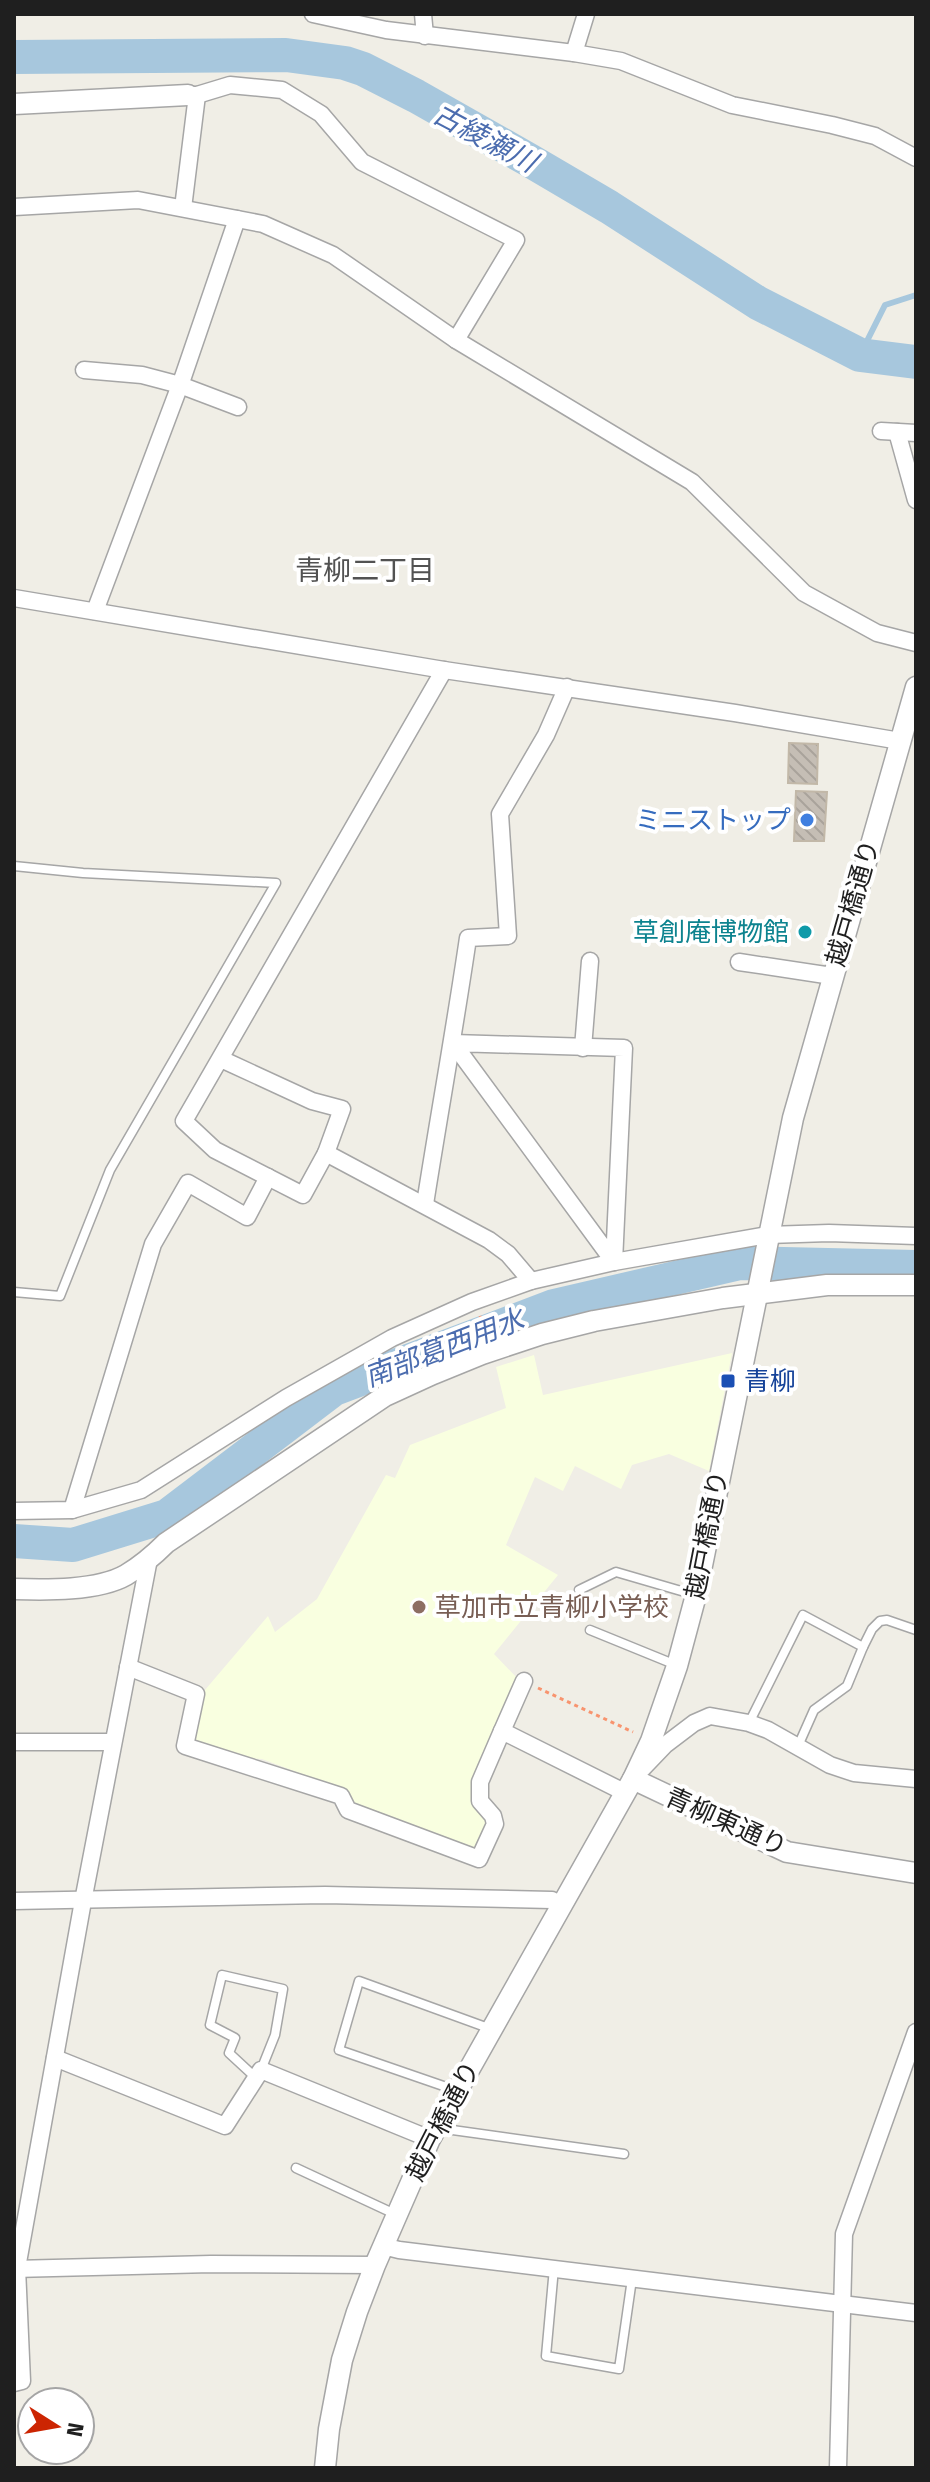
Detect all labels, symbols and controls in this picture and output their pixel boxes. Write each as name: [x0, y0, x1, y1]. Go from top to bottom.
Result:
water label: 古綾瀬川: [428, 97, 545, 180]
district label: 青柳二丁目: [295, 554, 435, 587]
place label: ミニストップ: [635, 805, 791, 836]
marker: ミニストップ: [798, 811, 816, 829]
street label: 越戸橋通り: [820, 836, 886, 970]
place label: 草創庵博物館: [633, 917, 789, 948]
marker: 草創庵博物館: [796, 923, 814, 941]
water label: 南部葛西用水: [360, 1301, 531, 1394]
place label: 青柳: [744, 1366, 796, 1397]
marker: 青柳: [719, 1372, 737, 1390]
street label: 越戸橋通り: [679, 1468, 735, 1602]
place label: 草加市立青柳小学校: [435, 1592, 669, 1623]
marker: 草加市立青柳小学校: [410, 1598, 428, 1616]
street label: 青柳東通り: [660, 1781, 792, 1863]
street label: 越戸橋通り: [400, 2056, 486, 2186]
north arrow: [16, 2386, 96, 2466]
text: N: [61, 2421, 90, 2439]

